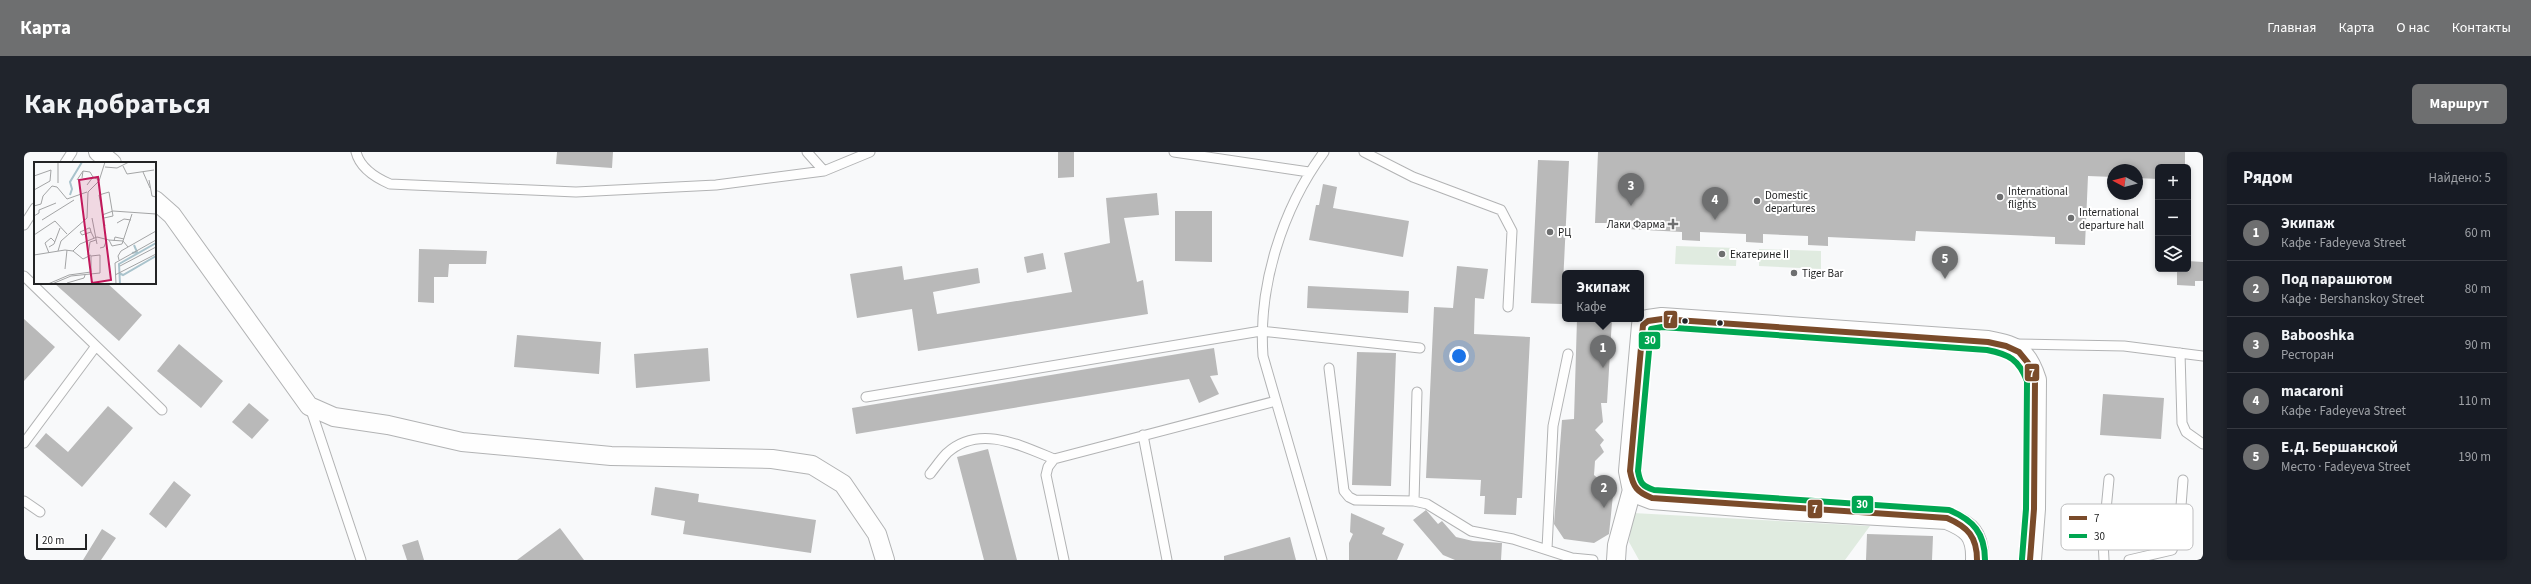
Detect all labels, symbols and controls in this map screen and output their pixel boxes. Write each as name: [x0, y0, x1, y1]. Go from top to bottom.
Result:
text: Карта: [20, 15, 71, 42]
text: Главная: [2267, 18, 2316, 38]
text: Карта: [2338, 18, 2374, 38]
text: О нас: [2396, 18, 2430, 38]
text: Контакты: [2452, 18, 2511, 38]
text: Как добраться: [24, 84, 211, 124]
button: Маршрут: [2412, 84, 2507, 124]
inset map: [34, 162, 156, 284]
north arrow: [2107, 164, 2143, 200]
map controls: [2155, 164, 2191, 272]
button: +: [2155, 164, 2191, 200]
text: Рядом: [2243, 166, 2293, 190]
text: Найдено: 5: [2429, 169, 2491, 187]
pin: 3: [1618, 173, 1644, 206]
place label: International flights: [2008, 184, 2068, 212]
pin: 4: [1702, 187, 1728, 220]
place label: Domestic departures: [1765, 188, 1816, 216]
marker: International flights: [1995, 192, 2005, 202]
marker: Domestic departures: [1752, 196, 1762, 206]
button: −: [2155, 200, 2191, 236]
place label: International departure hall: [2079, 205, 2144, 233]
marker: International departure hall: [2066, 213, 2076, 223]
text: Экипаж: [2281, 213, 2335, 234]
place label: Лаки Фарма: [1607, 217, 1665, 232]
marker: Лаки Фарма: [1668, 219, 1678, 229]
text: 1: [2253, 224, 2259, 242]
text: 60 m: [2465, 224, 2491, 242]
place label: РЦ: [1558, 225, 1571, 240]
marker: РЦ: [1545, 227, 1555, 237]
text: Кафе · Fadeyeva Street: [2281, 234, 2406, 252]
button: layers: [2155, 236, 2191, 272]
pin: 5: [1932, 246, 1958, 279]
place label: Екатерине II: [1730, 247, 1789, 262]
marker: Екатерине II: [1717, 249, 1727, 259]
place label: Tiger Bar: [1802, 266, 1843, 281]
marker: Tiger Bar: [1789, 268, 1799, 278]
text: Под парашютом: [2281, 269, 2393, 290]
popup: [1562, 270, 1644, 322]
text: Экипаж: [1576, 277, 1630, 298]
text: 2: [2253, 280, 2259, 298]
text: 80 m: [2465, 280, 2491, 298]
text: Кафе · Bershanskoy Street: [2281, 290, 2424, 308]
text: Кафе: [1576, 298, 1606, 316]
line badge: 7: [1663, 310, 1678, 329]
text: 7: [1667, 312, 1673, 327]
unlabelled marker: [1680, 316, 1690, 326]
unlabelled marker: [1715, 318, 1725, 328]
text: Babooshka: [2281, 325, 2354, 346]
line badge: 30: [1638, 331, 1661, 350]
text: 30: [1644, 333, 1656, 348]
pin: 1: [1590, 335, 1616, 368]
text: 3: [2253, 336, 2259, 354]
text: 90 m: [2465, 336, 2491, 354]
your location: [1449, 346, 1469, 366]
text: Ресторан: [2281, 346, 2334, 364]
line badge: 7: [2024, 363, 2040, 382]
text: 7: [2029, 366, 2035, 381]
text: macaroni: [2281, 381, 2343, 402]
text: 4: [2253, 392, 2259, 410]
text: 110 m: [2458, 392, 2491, 410]
text: Кафе · Fadeyeva Street: [2281, 402, 2406, 420]
text: Е.Д. Бершанской: [2281, 437, 2398, 458]
text: 5: [2253, 448, 2259, 466]
text: 190 m: [2458, 448, 2491, 466]
text: Место · Fadeyeva Street: [2281, 458, 2410, 476]
pin: 2: [1591, 475, 1617, 508]
line badge: 30: [1851, 495, 1874, 514]
text: 30: [1856, 497, 1868, 512]
line badge: 7: [1807, 499, 1823, 519]
text: 7: [1812, 502, 1818, 517]
legend: [2061, 504, 2193, 550]
text: 7: [2094, 511, 2099, 526]
text: 30: [2094, 529, 2105, 544]
scale bar: [36, 532, 87, 551]
text: 20 m: [42, 533, 64, 548]

